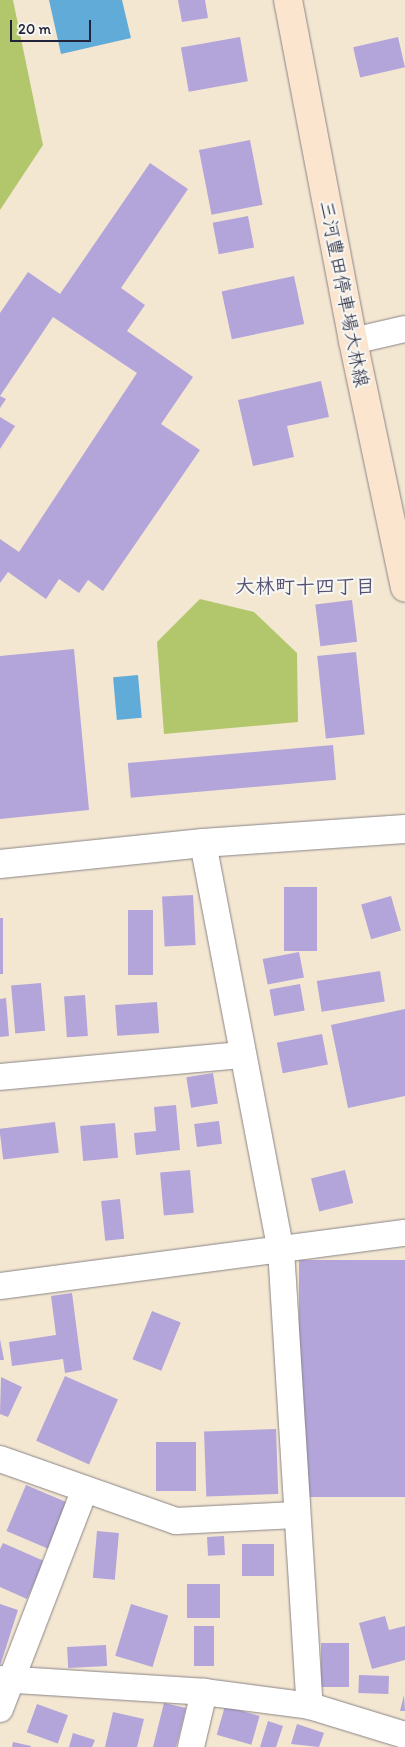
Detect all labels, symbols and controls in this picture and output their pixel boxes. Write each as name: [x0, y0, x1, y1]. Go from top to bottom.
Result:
scale bar: [12, 10, 94, 42]
text: 20 m: [18, 20, 51, 38]
street label: 三河豊田停車場大林線: [315, 199, 373, 389]
district label: 大林町十四丁目: [235, 574, 375, 598]

